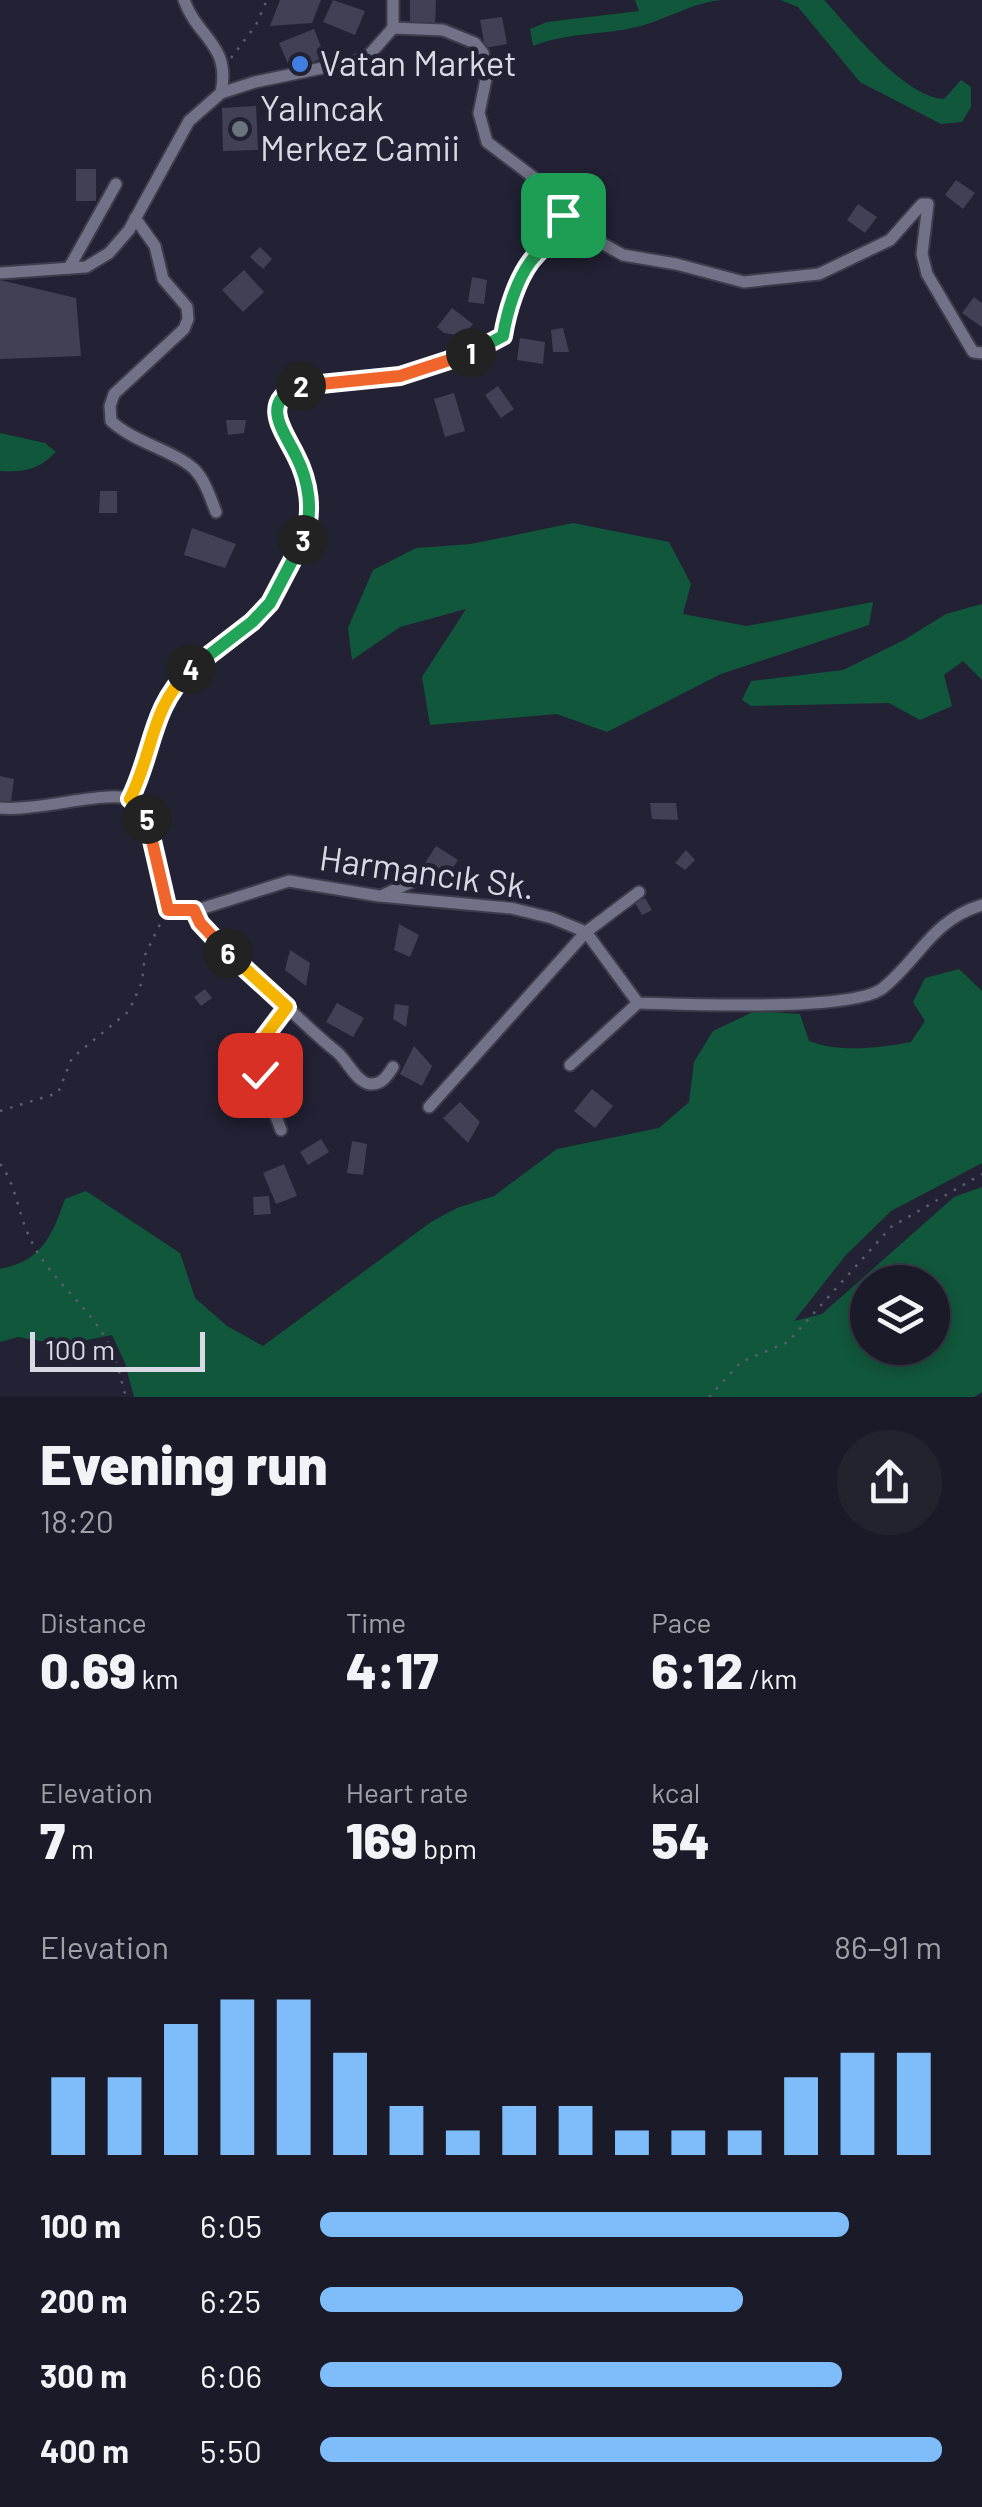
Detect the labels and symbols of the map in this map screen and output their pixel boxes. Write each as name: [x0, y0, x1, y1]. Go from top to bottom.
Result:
place label: Vatan Market: [320, 41, 517, 83]
marker: Vatan Market: [289, 53, 311, 75]
place label: Yalıncak Merkez Camii: [260, 86, 460, 168]
marker: Yalıncak Merkez Camii: [229, 118, 251, 140]
pin: [521, 173, 606, 258]
pin: 1: [446, 328, 496, 378]
pin: 2: [276, 361, 326, 411]
pin: 3: [278, 515, 328, 565]
pin: 4: [166, 644, 216, 694]
pin: 5: [122, 794, 172, 844]
street label: Harmancık Sk.: [317, 835, 538, 907]
pin: 6: [203, 928, 253, 978]
pin: [218, 1033, 303, 1118]
scale bar: [30, 1327, 205, 1372]

